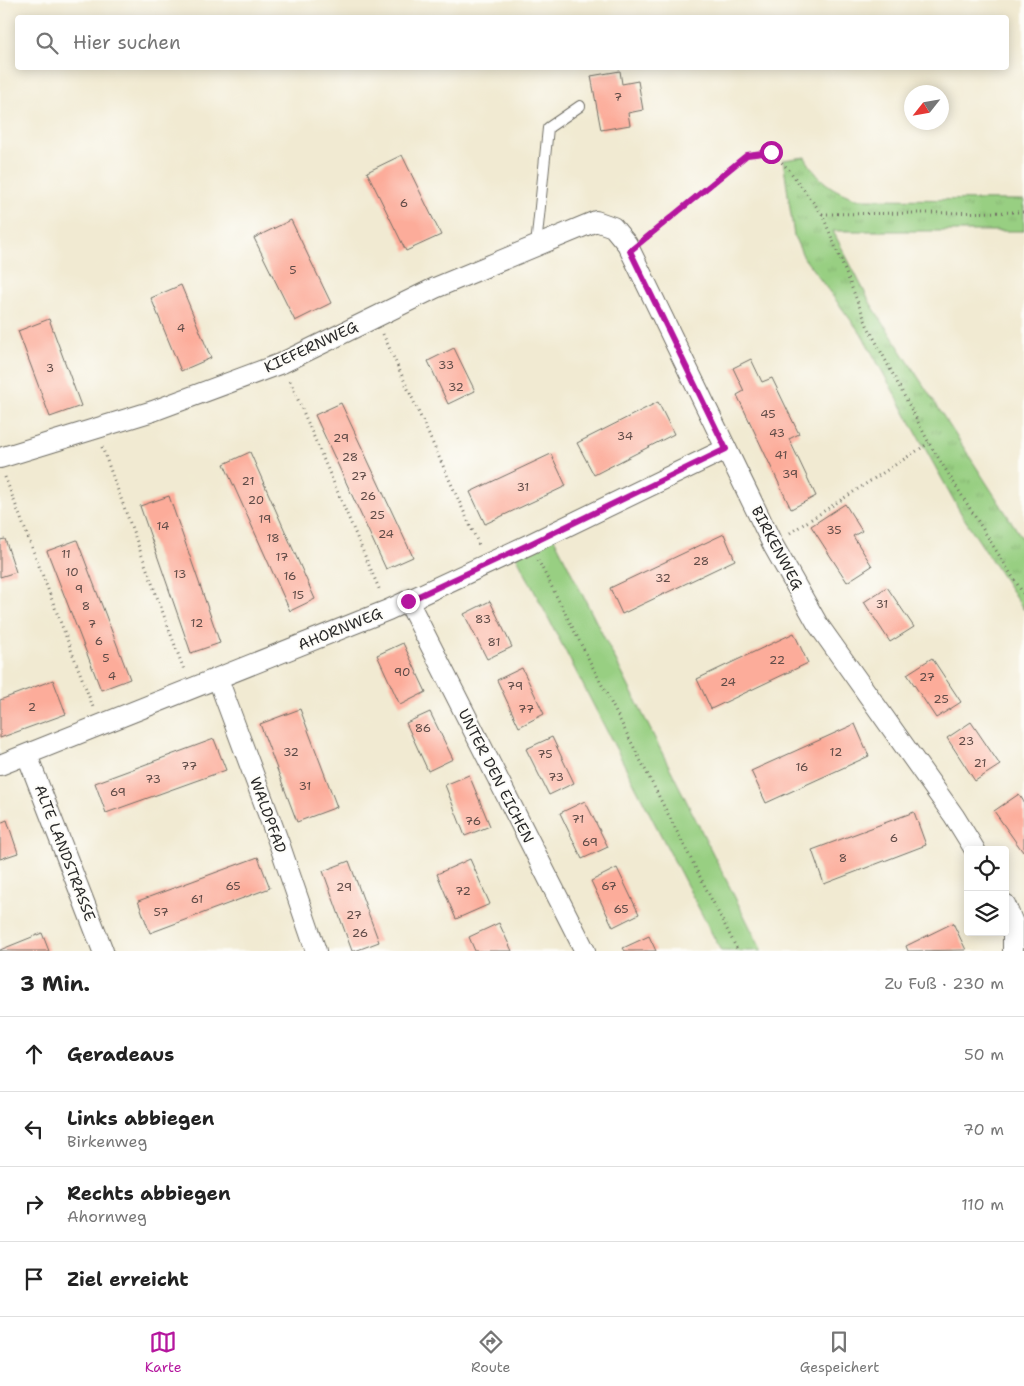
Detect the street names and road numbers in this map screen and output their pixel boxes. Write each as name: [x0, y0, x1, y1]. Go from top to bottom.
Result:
street label: KIEFERNWEG: [261, 317, 361, 377]
street label: BIRKENWEG: [747, 503, 807, 593]
street label: AHORNWEG: [295, 603, 385, 655]
street label: UNTER DEN EICHEN: [454, 706, 538, 846]
street label: WALDPFAD: [245, 774, 291, 856]
street label: ALTE LANDSTRASSE: [30, 782, 100, 924]

